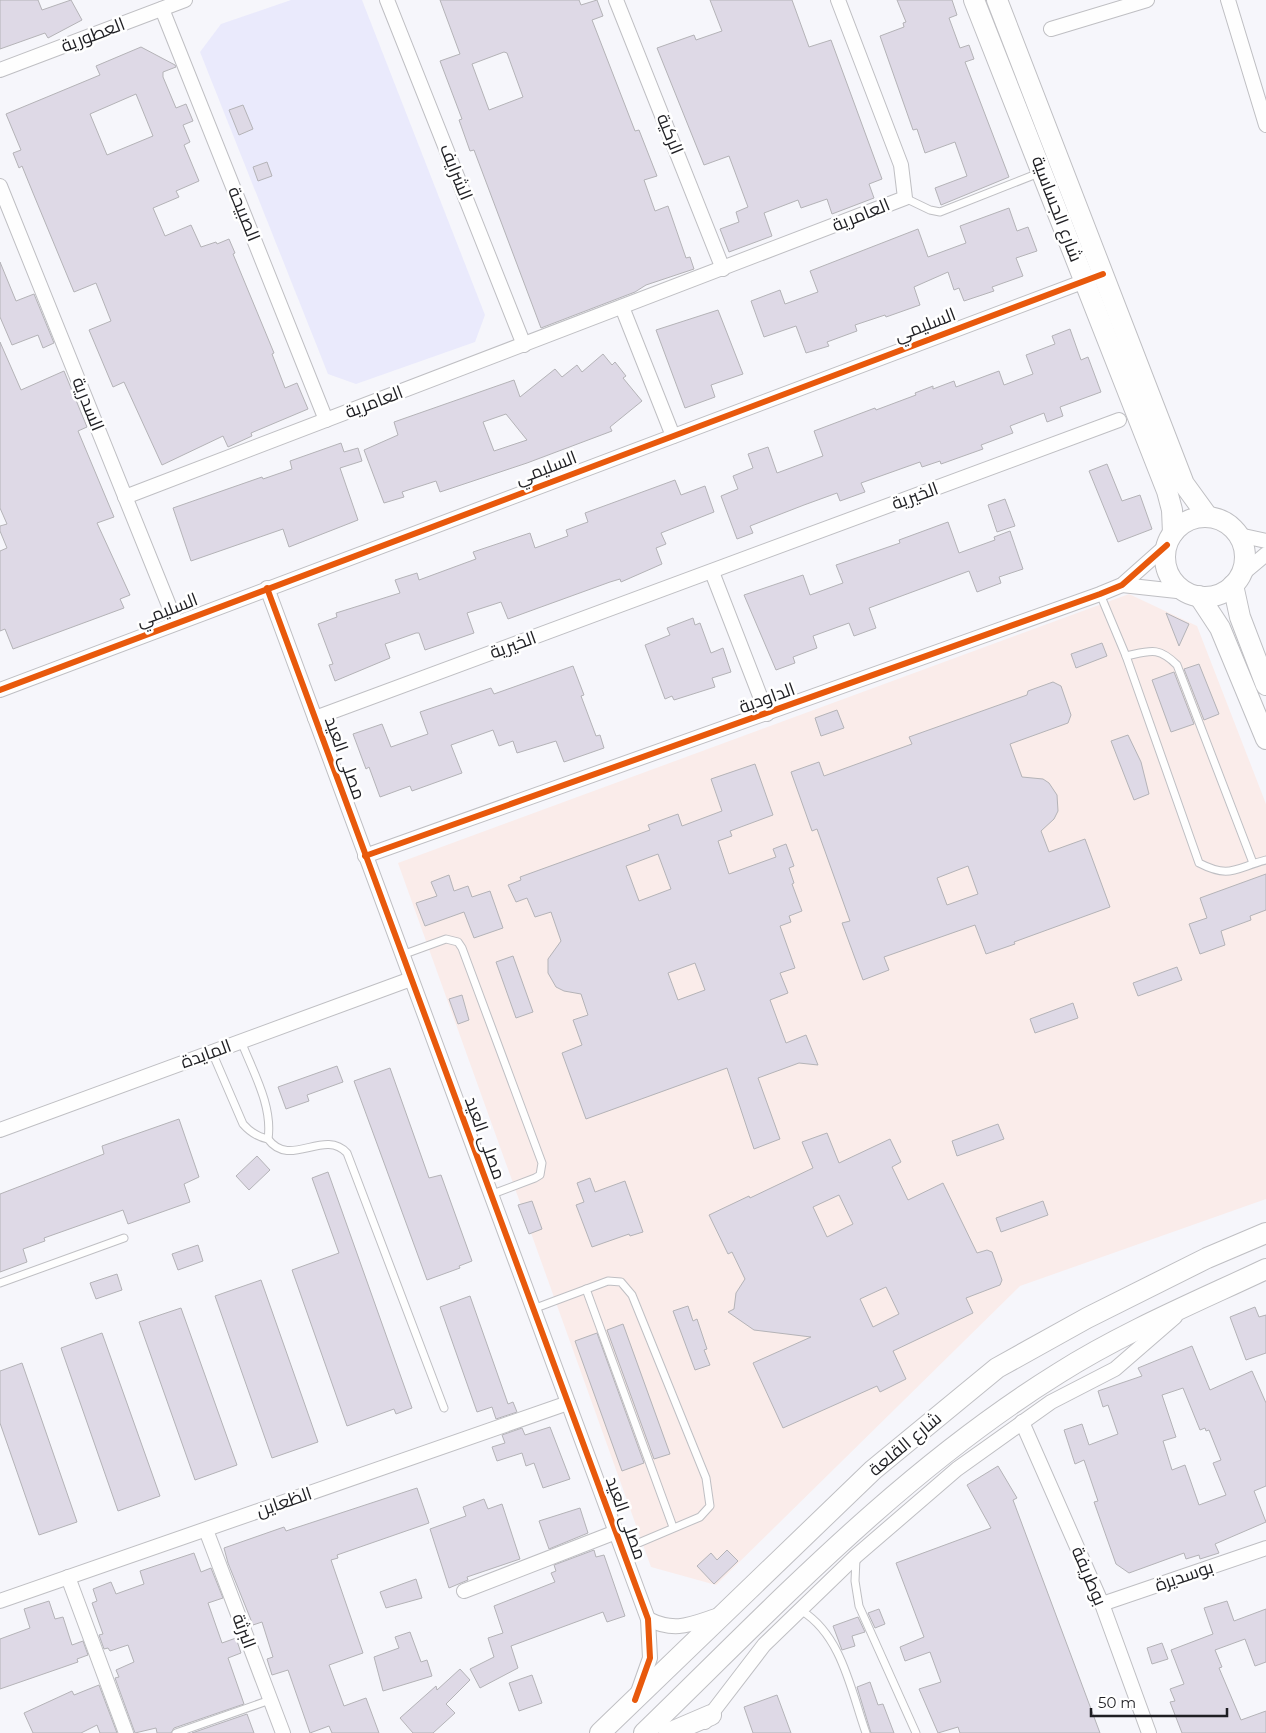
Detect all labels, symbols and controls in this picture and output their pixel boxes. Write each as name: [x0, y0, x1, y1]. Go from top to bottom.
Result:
street label: العطورية: [58, 13, 128, 57]
street label: الركية: [652, 110, 688, 158]
street label: الشرايف: [435, 141, 477, 203]
street label: شارع الجساسية: [1026, 153, 1087, 265]
street label: الصبيحة: [223, 183, 265, 245]
street label: العامرية: [829, 194, 893, 236]
street label: السليمي: [891, 303, 960, 350]
street label: السدرية: [67, 374, 109, 434]
street label: العامرية: [342, 381, 406, 423]
street label: السليمي: [512, 446, 581, 493]
street label: الخيرية: [889, 477, 941, 515]
street label: السليمي: [133, 588, 202, 635]
street label: الخيرية: [487, 626, 539, 664]
street label: الداودية: [736, 678, 798, 718]
street label: مصلى العيد: [320, 713, 370, 803]
street label: المايدة: [178, 1035, 234, 1073]
street label: مصلى العيد: [460, 1093, 510, 1183]
street label: شارع القلعة: [864, 1407, 947, 1482]
street label: مصلى العيد: [601, 1473, 651, 1563]
street label: الظعاين: [253, 1482, 315, 1522]
street label: بوطريفة: [1067, 1543, 1111, 1609]
street label: بوسديرة: [1152, 1556, 1216, 1596]
street label: البرثة: [227, 1610, 261, 1652]
scale bar: [1091, 1686, 1227, 1718]
text: 50 m: [1098, 1693, 1136, 1712]

